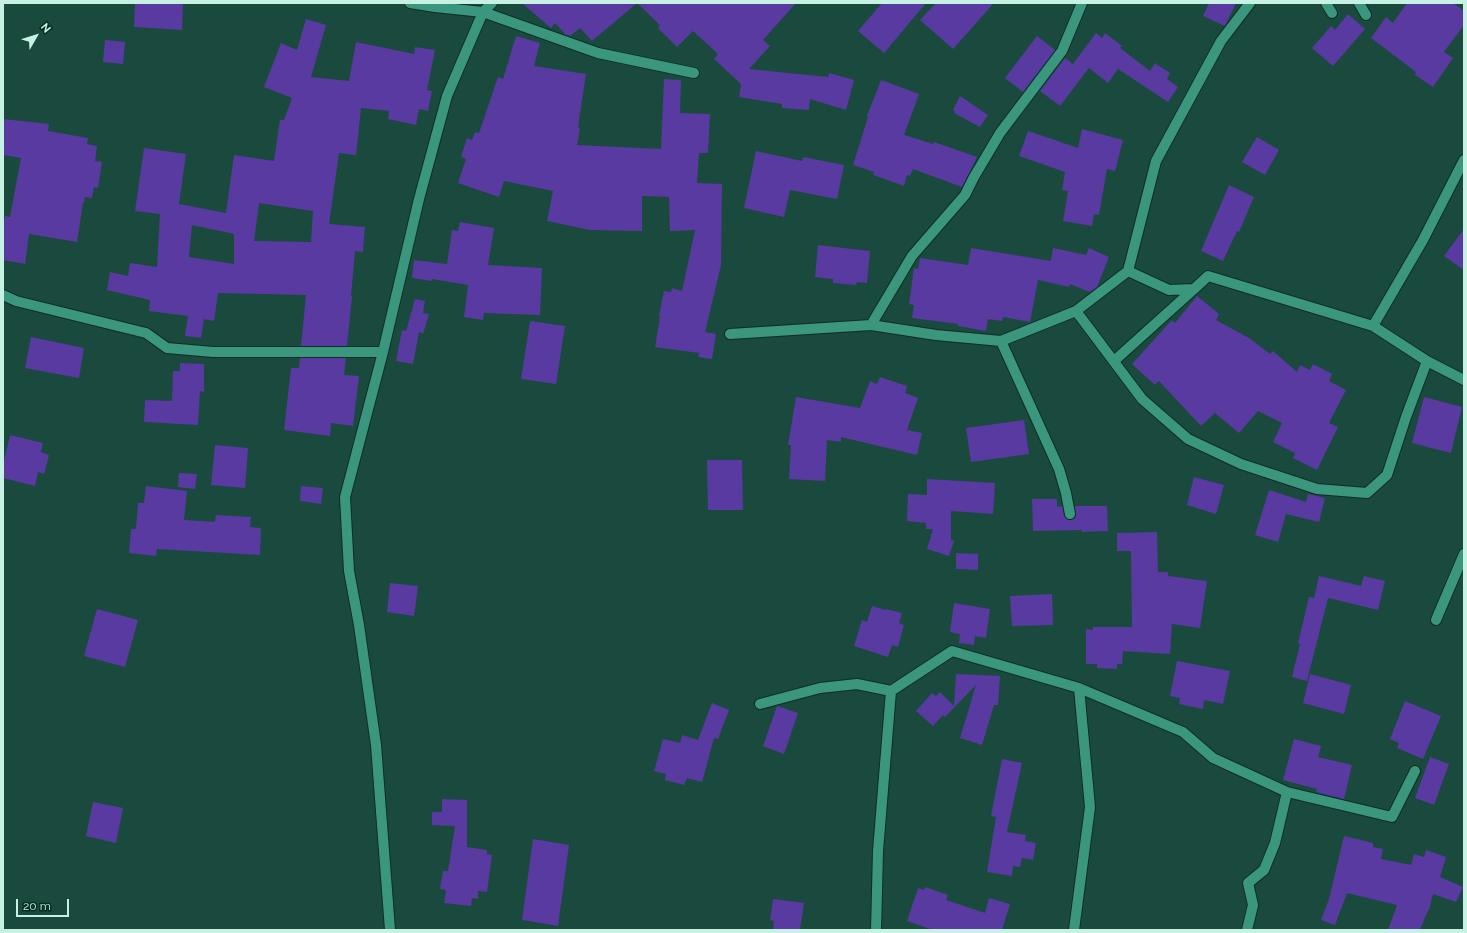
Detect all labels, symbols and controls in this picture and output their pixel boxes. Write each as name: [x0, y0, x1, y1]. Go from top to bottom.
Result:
north arrow: [16, 16, 56, 56]
text: N: [38, 21, 53, 35]
scale bar: [18, 891, 71, 917]
text: 20 m: [23, 899, 51, 913]

